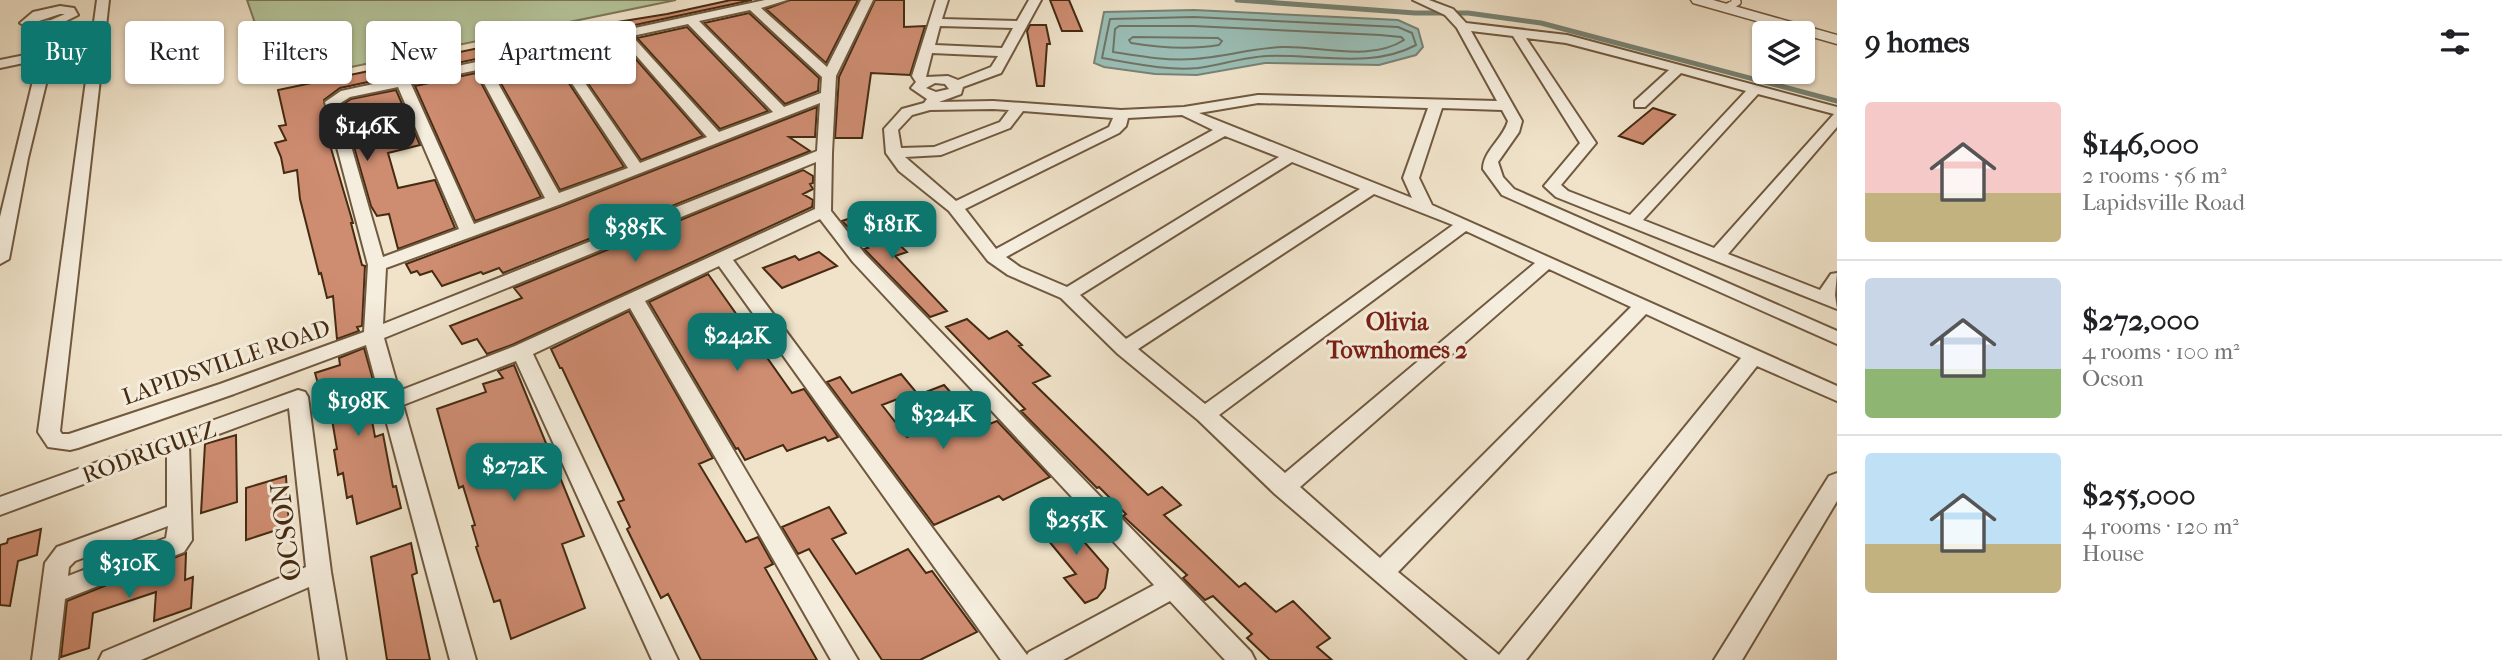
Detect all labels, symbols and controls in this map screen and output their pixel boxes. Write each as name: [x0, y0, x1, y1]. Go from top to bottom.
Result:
chip: Buy: [21, 21, 111, 84]
chip: Rent: [125, 21, 224, 84]
chip: Filters: [238, 21, 352, 84]
chip: New: [366, 21, 461, 84]
chip: Apartment: [475, 21, 636, 84]
map controls: [1752, 21, 1815, 84]
button: layers: [1752, 21, 1815, 84]
icon: filters: [2436, 23, 2474, 61]
text: 9 homes: [1865, 25, 1970, 60]
pin: $146K: [318, 104, 416, 163]
text: $146K: [335, 112, 399, 139]
text: $146,000: [2082, 127, 2199, 162]
icon: home: [1921, 130, 2005, 214]
text: 2 rooms · 56 m²: [2082, 162, 2227, 189]
text: Lapidsville Road: [2082, 189, 2245, 216]
pin: $181K: [843, 202, 941, 261]
pin: $385K: [586, 204, 684, 264]
text: $181K: [863, 210, 921, 237]
text: $385K: [605, 213, 665, 240]
text: $272,000: [2082, 303, 2200, 338]
icon: home: [1921, 306, 2005, 390]
district label: Olivia Townhomes 2: [1326, 308, 1467, 364]
street label: LAPIDSVILLE ROAD: [119, 314, 334, 411]
pin: $242K: [688, 314, 786, 373]
text: $242K: [704, 322, 770, 349]
text: 4 rooms · 100 m²: [2082, 338, 2240, 365]
text: Ocson: [2082, 365, 2144, 392]
pin: $198K: [309, 378, 407, 438]
text: $198K: [327, 387, 389, 414]
pin: $324K: [894, 392, 992, 451]
text: $324K: [911, 400, 975, 427]
street label: RODRIGUEZ: [79, 416, 220, 489]
pin: $272K: [465, 444, 563, 503]
text: $272K: [482, 452, 546, 479]
text: $255,000: [2082, 478, 2196, 513]
street label: OCSON: [263, 481, 308, 583]
icon: home: [1921, 481, 2005, 565]
pin: $255K: [1027, 498, 1125, 557]
text: $255K: [1046, 506, 1106, 533]
text: 4 rooms · 120 m²: [2082, 513, 2239, 540]
pin: $310K: [80, 540, 178, 600]
text: House: [2082, 540, 2144, 567]
text: $310K: [99, 549, 159, 576]

